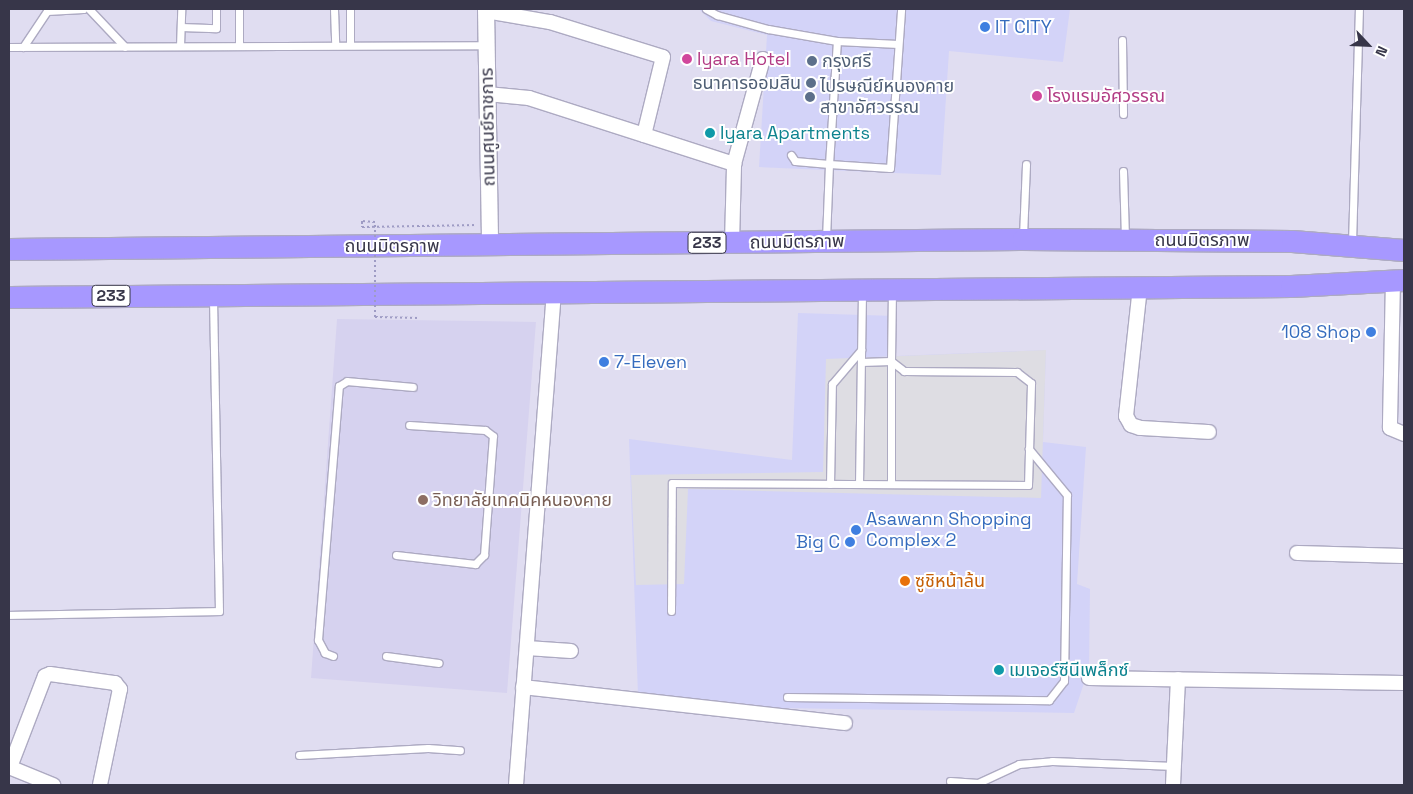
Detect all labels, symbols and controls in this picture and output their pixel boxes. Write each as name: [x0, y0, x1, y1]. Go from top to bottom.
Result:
place label: IT CITY: [995, 16, 1052, 38]
north arrow: [1343, 20, 1393, 70]
marker: IT CITY: [979, 21, 991, 33]
text: N: [1371, 43, 1392, 59]
place label: Iyara Hotel: [697, 48, 790, 70]
place label: กรุงศรี: [822, 50, 871, 72]
marker: Iyara Hotel: [681, 53, 693, 65]
marker: กรุงศรี: [806, 55, 818, 67]
street label: ถนนศูนย์ราชการ: [476, 67, 500, 187]
place label: ธนาคารออมสิน: [693, 72, 801, 94]
place label: ไปรษณีย์หนองคาย สาขาอัศวรรณ: [820, 76, 954, 118]
marker: ธนาคารออมสิน: [805, 77, 817, 89]
place label: โรงแรมอัศวรรณ: [1047, 85, 1165, 107]
marker: โรงแรมอัศวรรณ: [1031, 90, 1043, 102]
marker: ไปรษณีย์หนองคาย สาขาอัศวรรณ: [804, 91, 816, 103]
place label: Iyara Apartments: [720, 122, 870, 144]
marker: Iyara Apartments: [704, 127, 716, 139]
street label: ถนนมิตรภาพ: [1155, 229, 1249, 251]
road number: 233: [687, 230, 727, 256]
street label: ถนนมิตรภาพ: [749, 230, 845, 254]
street label: ถนนมิตรภาพ: [345, 235, 439, 257]
road number: 233: [91, 282, 131, 310]
place label: 108 Shop: [1281, 321, 1361, 343]
marker: 108 Shop: [1365, 326, 1377, 338]
place label: 7-Eleven: [614, 351, 687, 373]
marker: 7-Eleven: [598, 356, 610, 368]
place label: วิทยาลัยเทคนิคหนองคาย: [433, 489, 612, 511]
marker: วิทยาลัยเทคนิคหนองคาย: [417, 494, 429, 506]
place label: Asawann Shopping Complex 2: [866, 509, 1032, 552]
marker: Asawann Shopping Complex 2: [850, 524, 862, 536]
place label: Big C: [796, 531, 840, 553]
marker: Big C: [844, 536, 856, 548]
place label: ซูชิหน้าล้น: [915, 570, 985, 592]
marker: ซูชิหน้าล้น: [899, 575, 911, 587]
place label: เมเจอร์ซีนีเพล็กซ์: [1009, 659, 1128, 681]
marker: เมเจอร์ซีนีเพล็กซ์: [993, 664, 1005, 676]

